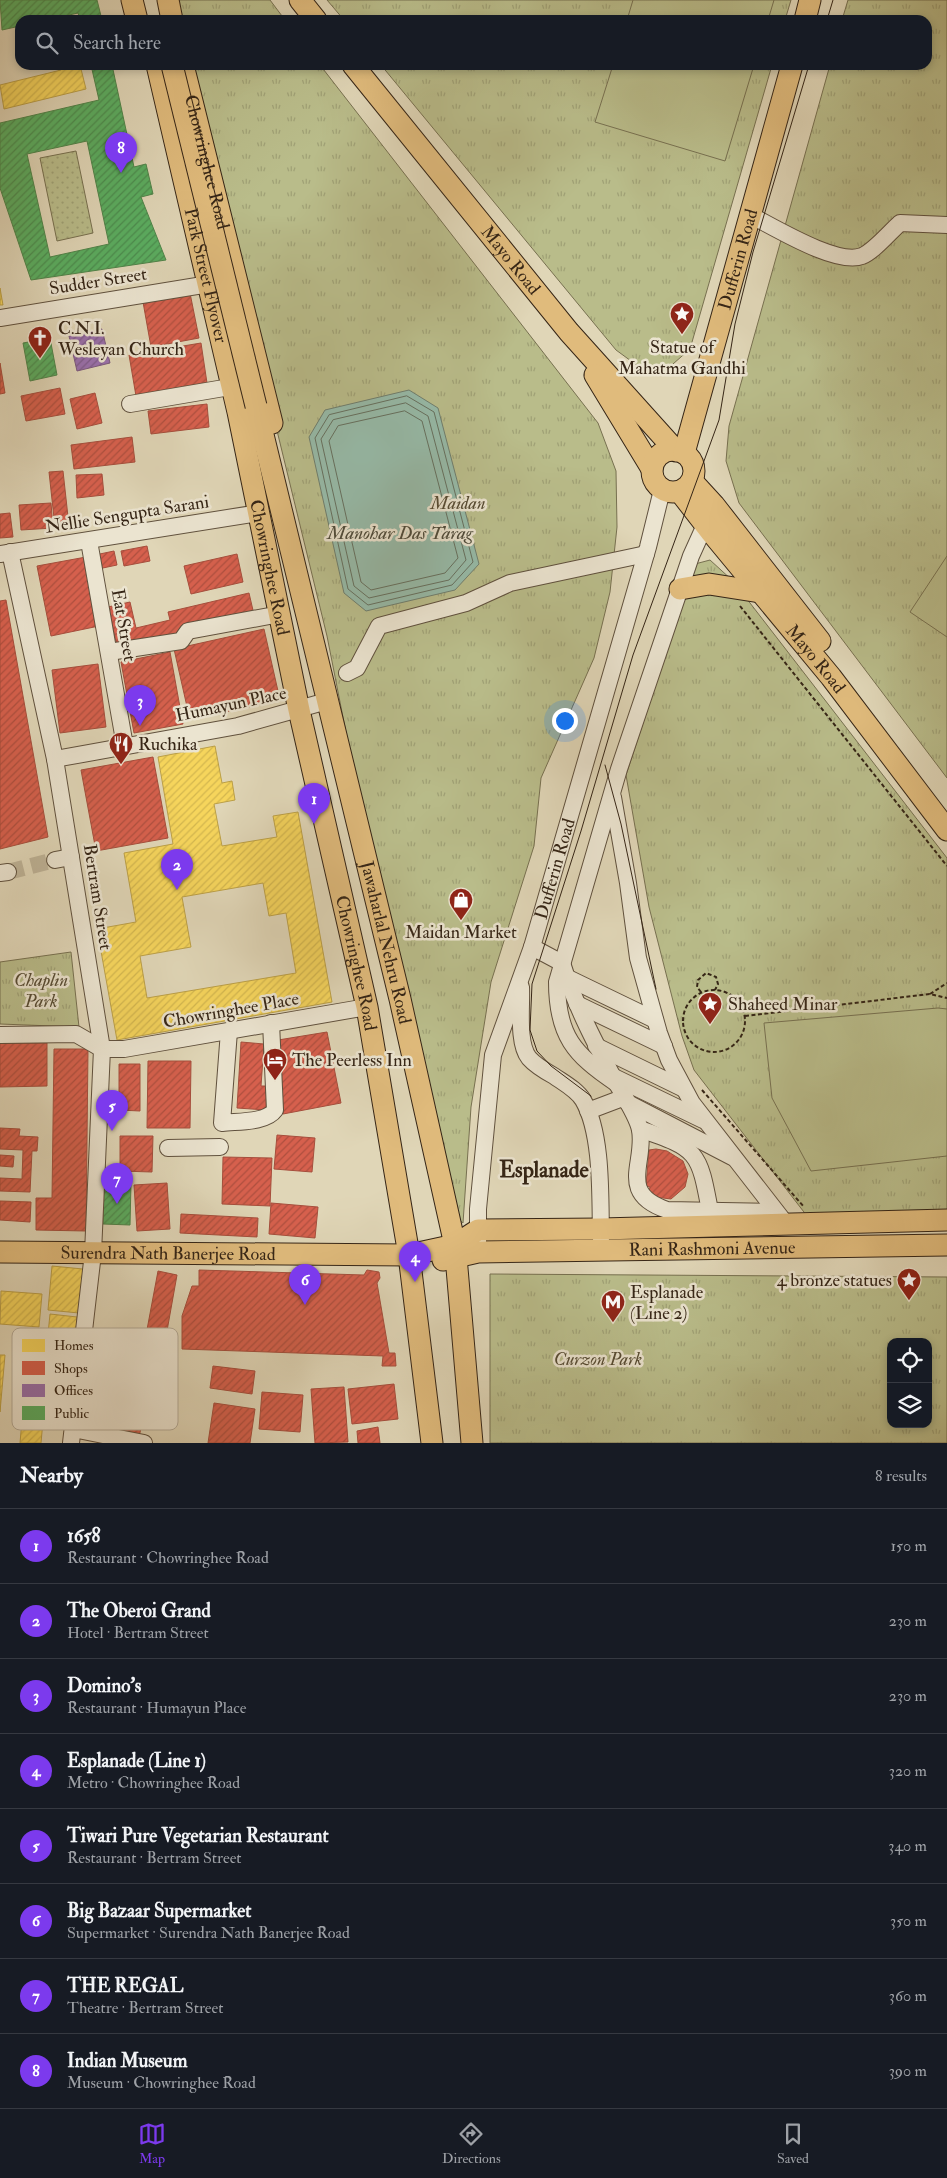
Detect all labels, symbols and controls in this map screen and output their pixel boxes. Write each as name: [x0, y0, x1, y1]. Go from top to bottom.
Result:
search box: [15, 15, 932, 70]
icon: search: [33, 29, 61, 57]
text: Search here: [73, 31, 161, 55]
street label: Chowringhee Road: [179, 92, 234, 232]
pin: 8: [105, 132, 137, 173]
street label: Park Street Flyover: [179, 206, 233, 345]
street label: Dufferin Road: [713, 206, 763, 313]
street label: Mayo Road: [476, 221, 545, 300]
street label: Sudder Street: [48, 262, 149, 301]
place icon: Statue of Mahatma Gandhi: [669, 301, 695, 335]
place label: C.N.I. Wesleyan Church: [57, 317, 184, 361]
church icon: C.N.I. Wesleyan Church: [27, 325, 53, 359]
place label: Statue of Mahatma Gandhi: [618, 336, 746, 380]
street label: Nellie Sengupta Sarani: [44, 490, 211, 539]
park label: Maidan: [430, 492, 485, 515]
street label: Chowringhee Road: [244, 498, 294, 638]
water label: Manohar Das Tarag: [326, 521, 474, 545]
street label: Eat Street: [106, 587, 141, 663]
street label: Mayo Road: [780, 620, 850, 698]
street label: Humayun Place: [174, 681, 289, 727]
pin: 3: [124, 685, 156, 726]
your location: [552, 708, 578, 734]
restaurant icon: Ruchika: [108, 731, 134, 765]
place label: Ruchika: [138, 733, 198, 756]
pin: 1: [298, 783, 330, 824]
street label: Dufferin Road: [530, 816, 581, 922]
street label: Bertram Street: [78, 842, 117, 952]
pin: 2: [161, 849, 193, 890]
street label: Jawaharlal Nehru Road: [355, 858, 416, 1026]
shop icon: Maidan Market: [448, 887, 474, 921]
street label: Chowringhee Road: [330, 893, 382, 1033]
place label: Maidan Market: [405, 921, 517, 944]
park label: Chaplin Park: [14, 969, 68, 1013]
street label: Chowringhee Place: [161, 987, 301, 1034]
place icon: Shaheed Minar: [697, 991, 723, 1025]
place label: Shaheed Minar: [728, 993, 838, 1016]
hotel icon: The Peerless Inn: [262, 1047, 288, 1081]
place label: The Peerless Inn: [292, 1049, 412, 1072]
pin: 5: [96, 1090, 128, 1131]
district label: Esplanade: [499, 1156, 590, 1185]
pin: 7: [101, 1163, 133, 1204]
street label: Rani Rashmoni Avenue: [629, 1236, 796, 1262]
street label: Surendra Nath Banerjee Road: [60, 1241, 276, 1266]
pin: 4: [399, 1241, 431, 1282]
pin: 6: [289, 1264, 321, 1305]
place icon: 4 bronze statues: [896, 1267, 922, 1301]
place label: 4 bronze statues: [777, 1269, 892, 1292]
place label: Esplanade (Line 2): [630, 1281, 704, 1325]
metro station icon: Esplanade (Line 2): [600, 1289, 626, 1323]
legend: [12, 1328, 178, 1430]
text: Homes: [54, 1337, 94, 1354]
map controls: [887, 1338, 932, 1428]
button: locate: [887, 1338, 932, 1383]
park label: Curzon Park: [554, 1348, 642, 1371]
text: Shops: [54, 1360, 88, 1378]
text: Offices: [54, 1382, 93, 1399]
button: layers: [887, 1383, 932, 1428]
text: Public: [54, 1405, 89, 1422]
text: Nearby: [20, 1462, 83, 1489]
text: 8 results: [875, 1466, 927, 1486]
text: 1658: [67, 1524, 101, 1548]
text: 1: [33, 1536, 39, 1556]
text: 150 m: [890, 1536, 927, 1556]
text: Restaurant · Chowringhee Road: [67, 1548, 269, 1568]
text: The Oberoi Grand: [67, 1599, 211, 1623]
text: 2: [32, 1611, 40, 1631]
text: 230 m: [889, 1611, 927, 1631]
text: Hotel · Bertram Street: [67, 1623, 209, 1643]
text: Domino's: [67, 1674, 141, 1698]
text: 3: [33, 1686, 39, 1706]
text: 230 m: [889, 1686, 927, 1706]
text: Restaurant · Humayun Place: [67, 1698, 247, 1718]
text: Esplanade (Line 1): [67, 1749, 206, 1773]
text: 4: [32, 1761, 40, 1781]
text: 320 m: [889, 1761, 927, 1781]
text: Metro · Chowringhee Road: [67, 1773, 240, 1793]
text: Tiwari Pure Vegetarian Restaurant: [67, 1824, 329, 1848]
text: 5: [32, 1836, 40, 1856]
text: 340 m: [888, 1836, 927, 1856]
text: Restaurant · Bertram Street: [67, 1848, 242, 1868]
text: Big Bazaar Supermarket: [67, 1899, 251, 1923]
text: 6: [32, 1911, 40, 1931]
text: 350 m: [890, 1911, 927, 1931]
text: Supermarket · Surendra Nath Banerjee Road: [67, 1923, 350, 1943]
text: THE REGAL: [67, 1974, 183, 1998]
text: 7: [32, 1986, 40, 2006]
text: 360 m: [889, 1986, 927, 2006]
text: Theatre · Bertram Street: [67, 1998, 223, 2018]
text: Indian Museum: [67, 2049, 187, 2073]
text: 8: [32, 2061, 40, 2081]
text: 390 m: [889, 2061, 927, 2081]
text: Museum · Chowringhee Road: [67, 2073, 256, 2093]
tab: Map: [138, 2120, 166, 2167]
tab: Directions: [442, 2120, 501, 2167]
tab: Saved: [777, 2120, 809, 2167]

